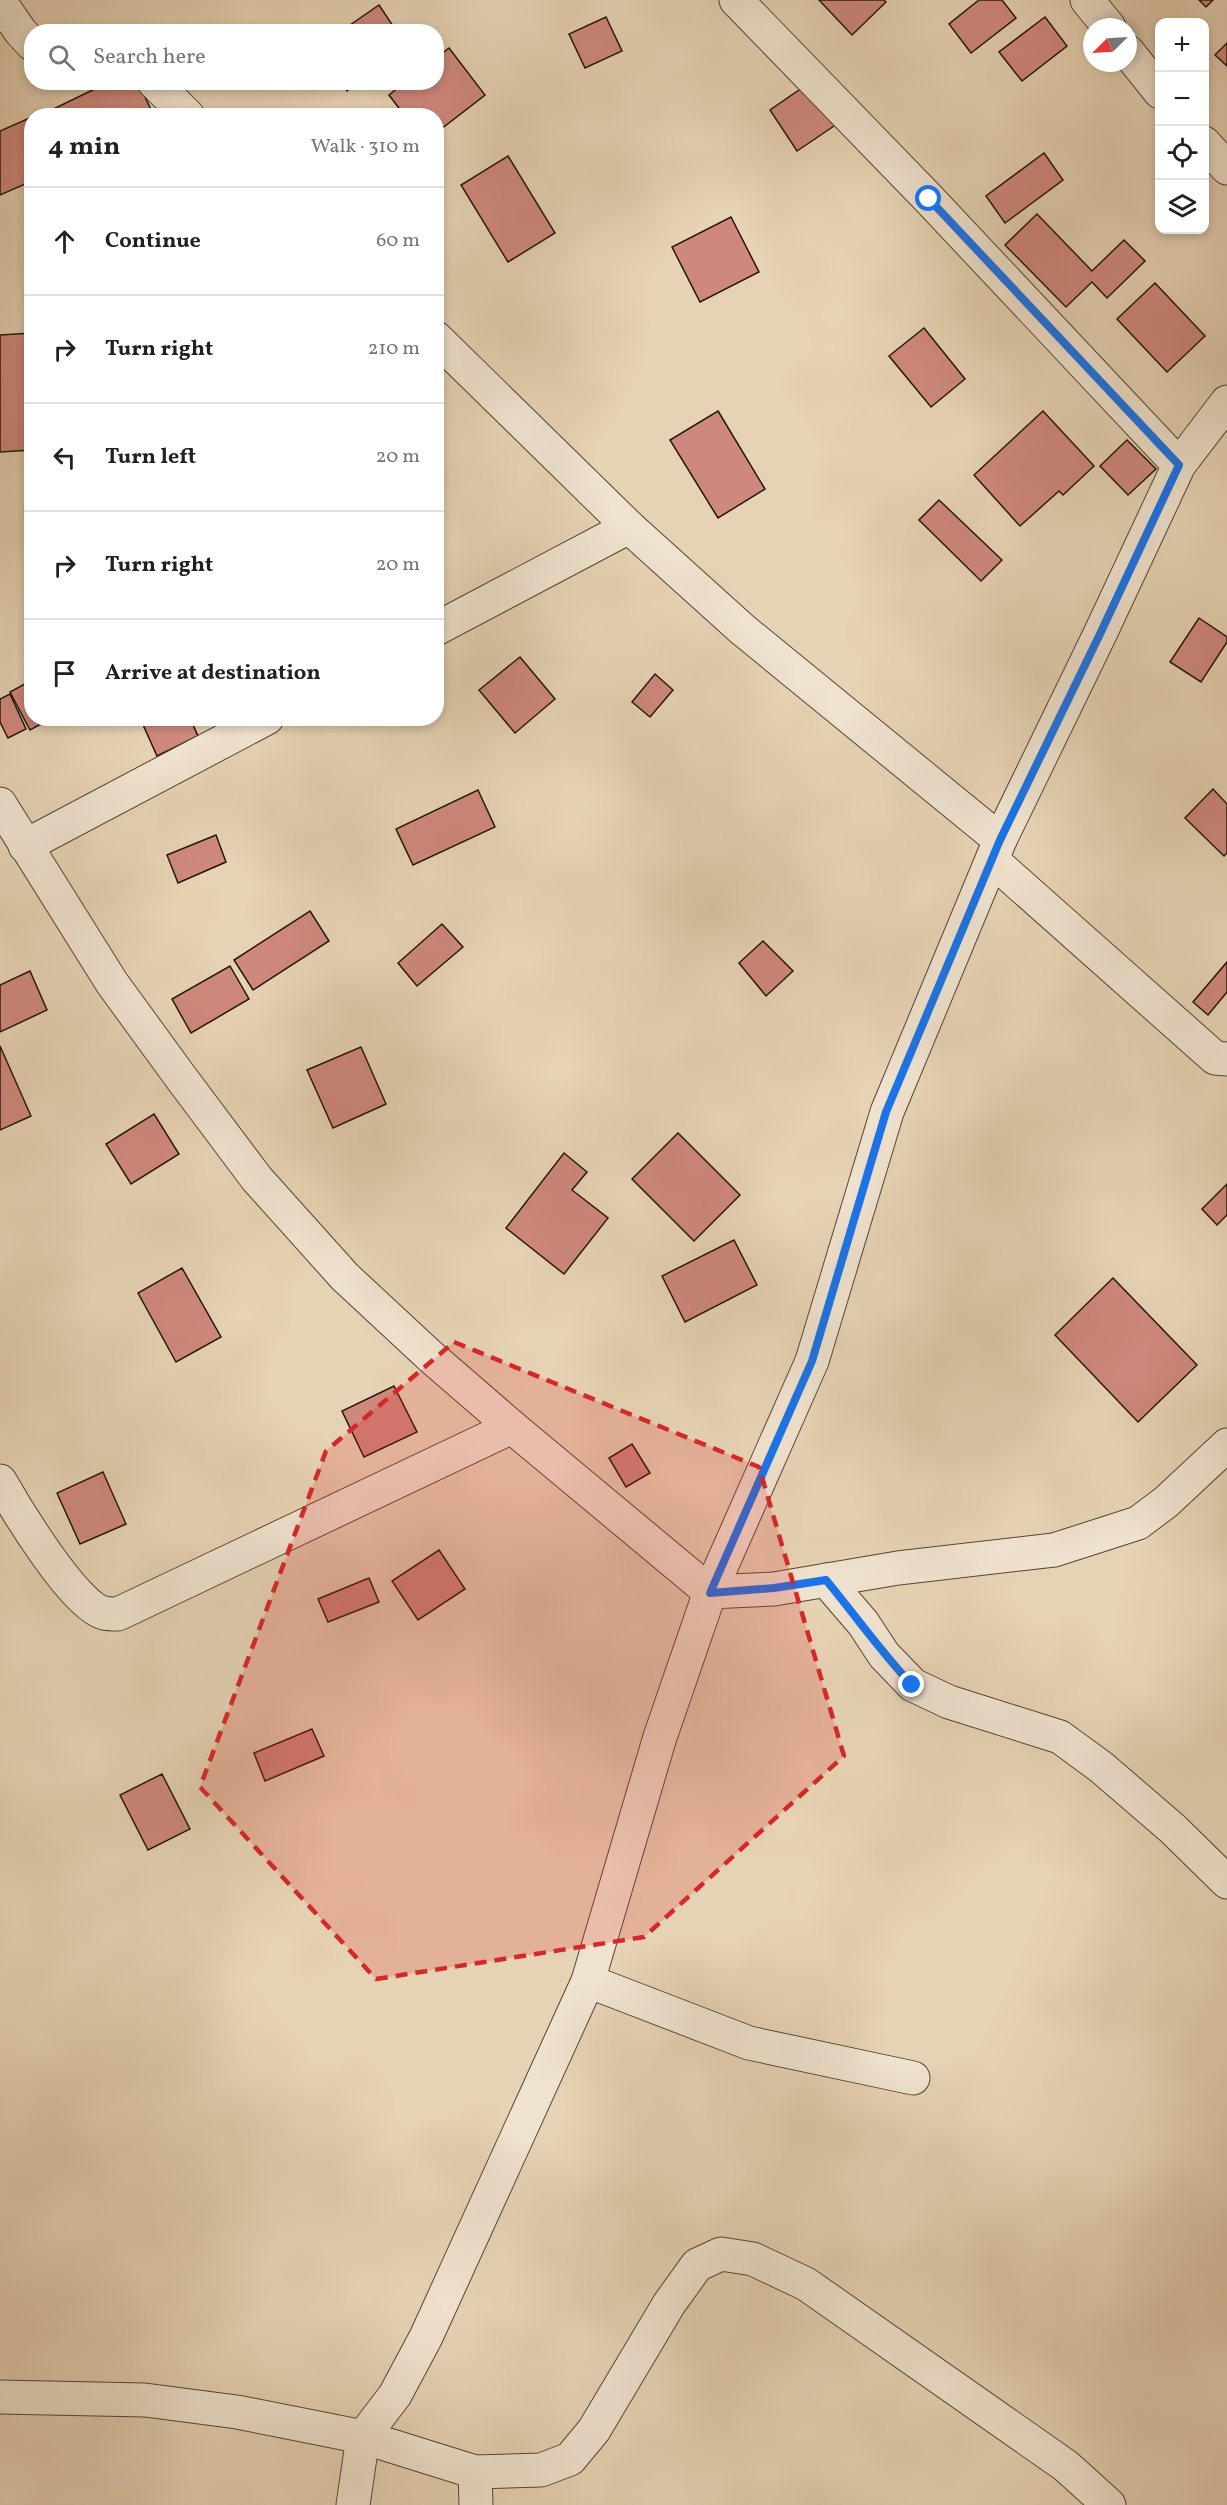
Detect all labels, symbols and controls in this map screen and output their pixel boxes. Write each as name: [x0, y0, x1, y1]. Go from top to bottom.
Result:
north arrow: [1083, 18, 1137, 72]
map controls: [1155, 18, 1209, 234]
button: +: [1155, 18, 1209, 72]
search box: [24, 24, 444, 90]
icon: search: [45, 41, 78, 74]
text: Search here: [93, 42, 206, 73]
button: −: [1155, 72, 1209, 126]
button: locate: [1155, 126, 1209, 180]
text: 4 min: [48, 129, 120, 165]
text: Walk · 310 m: [311, 133, 420, 161]
button: layers: [1155, 180, 1209, 234]
route start: [915, 185, 941, 211]
icon: ahead: [48, 225, 81, 258]
text: Continue: [105, 226, 201, 257]
text: 60 m: [376, 227, 420, 255]
icon: right: [48, 333, 81, 366]
text: Turn right: [105, 334, 213, 365]
text: 210 m: [368, 335, 420, 363]
icon: left: [48, 441, 81, 474]
text: Turn left: [105, 442, 196, 473]
text: 20 m: [376, 443, 420, 471]
icon: right: [48, 549, 81, 582]
text: Turn right: [105, 550, 213, 581]
text: 20 m: [376, 551, 420, 579]
icon: arrive: [48, 657, 81, 690]
text: Arrive at destination: [105, 658, 321, 689]
route end: [898, 1671, 924, 1697]

